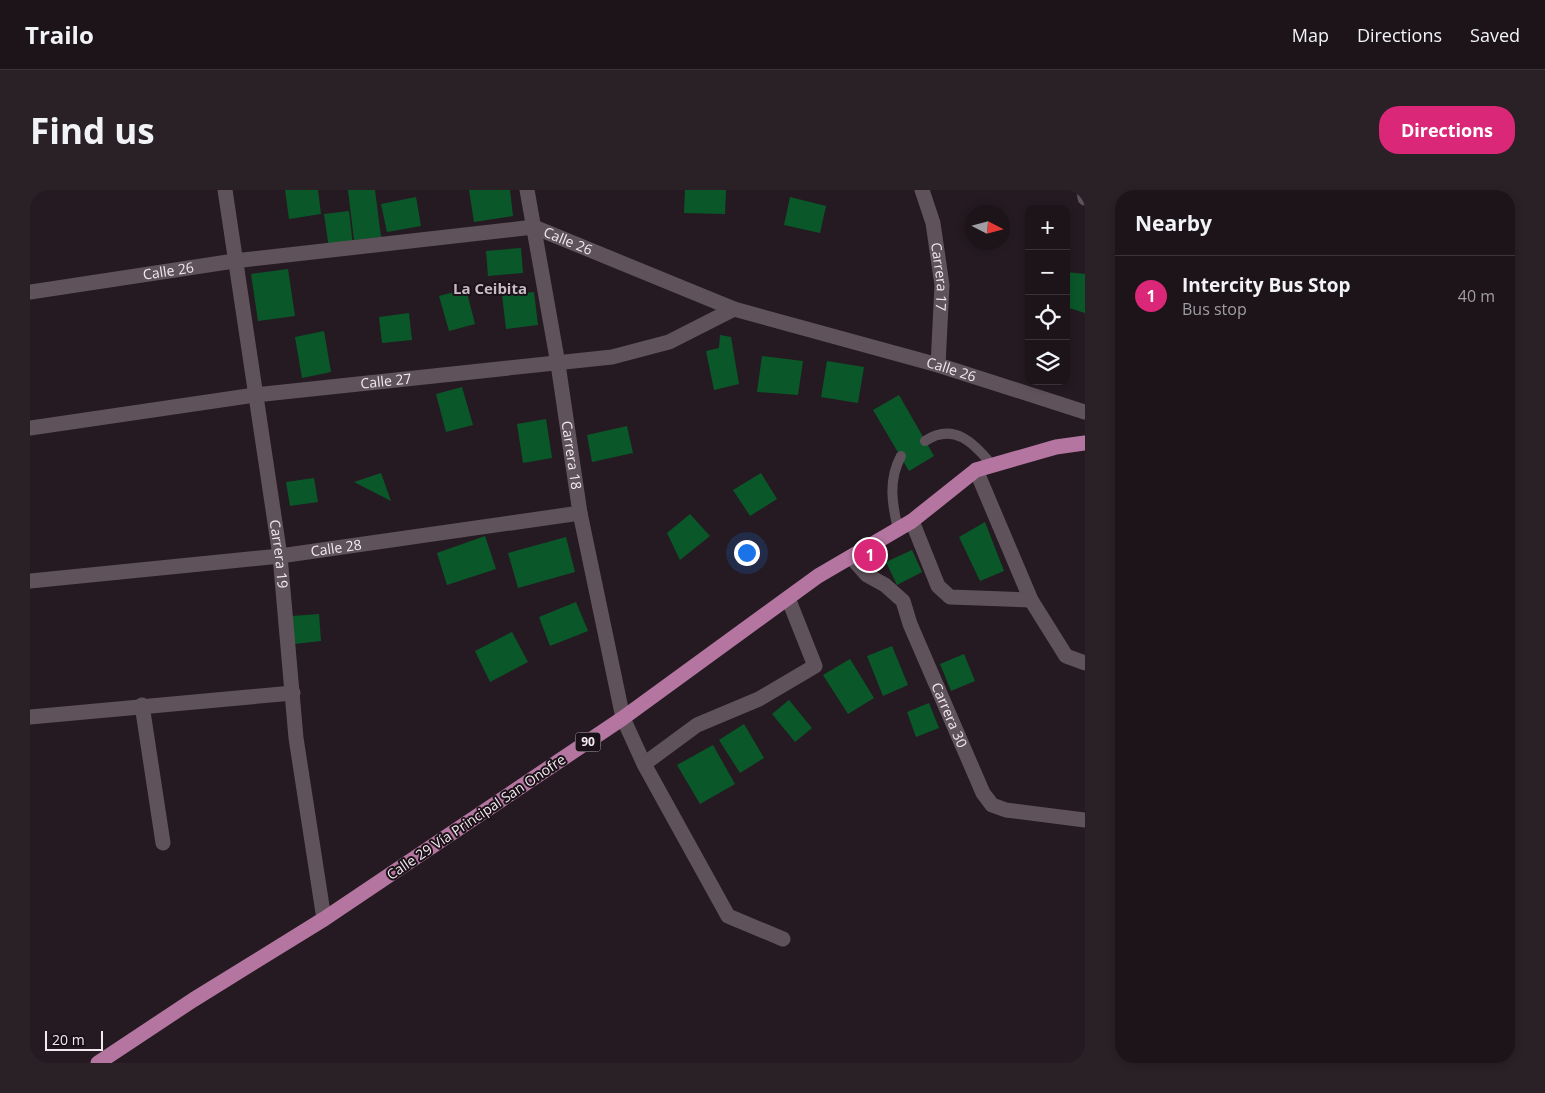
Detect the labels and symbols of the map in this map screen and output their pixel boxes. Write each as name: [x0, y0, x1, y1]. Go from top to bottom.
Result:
north arrow: [965, 205, 1010, 250]
street label: Calle 26: [541, 222, 595, 259]
street label: Carrera 17: [927, 241, 952, 312]
street label: Calle 26: [142, 257, 195, 284]
district label: La Ceibita: [453, 278, 527, 298]
street label: Calle 26: [924, 352, 979, 386]
street label: Calle 27: [359, 368, 412, 393]
street label: Carrera 18: [558, 420, 586, 491]
street label: Carrera 19: [266, 518, 293, 589]
street label: Calle 28: [309, 534, 363, 560]
pin: 1: [854, 536, 886, 574]
your location: [734, 540, 760, 566]
street label: Carrera 30: [927, 679, 972, 750]
road number: 90: [576, 732, 600, 752]
street label: Calle 29 Vía Principal San Onofre: [383, 749, 569, 884]
scale bar: [45, 1028, 102, 1051]

